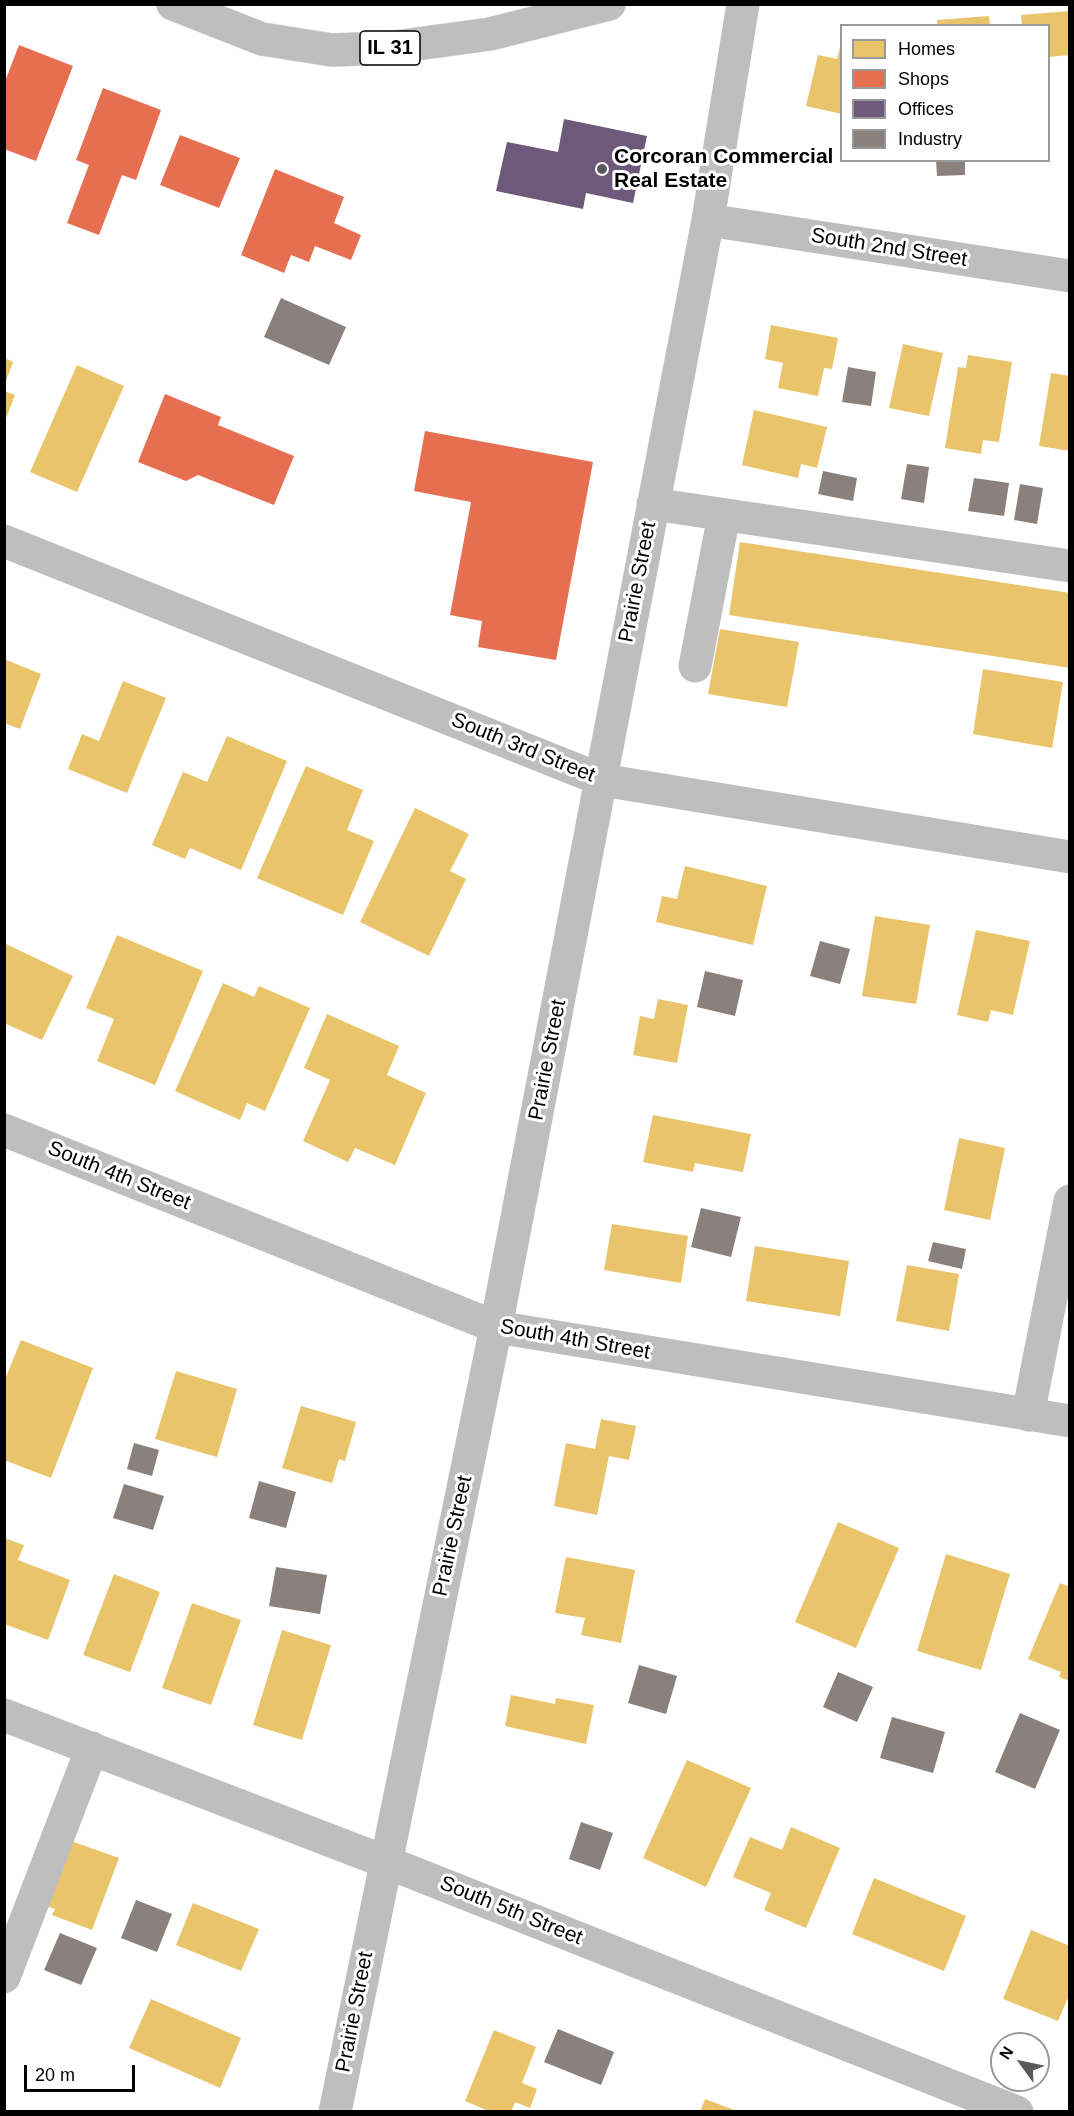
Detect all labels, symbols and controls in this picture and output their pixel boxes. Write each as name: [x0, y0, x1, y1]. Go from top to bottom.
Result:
legend: [840, 24, 1050, 162]
road number: IL 31: [360, 31, 420, 65]
text: Homes: [898, 39, 955, 59]
text: Shops: [898, 69, 949, 89]
text: Offices: [898, 99, 954, 119]
text: Industry: [898, 129, 962, 149]
place label: Corcoran Commercial Real Estate: [614, 144, 833, 194]
marker: Corcoran Commercial Real Estate: [595, 162, 609, 176]
street label: South 2nd Street: [809, 223, 969, 273]
street label: Prairie Street: [614, 519, 662, 645]
street label: South 3rd Street: [447, 708, 599, 788]
street label: Prairie Street: [524, 997, 572, 1123]
street label: South 4th Street: [44, 1136, 194, 1216]
street label: South 4th Street: [498, 1314, 652, 1366]
street label: Prairie Street: [428, 1473, 478, 1599]
street label: South 5th Street: [436, 1871, 586, 1951]
street label: Prairie Street: [331, 1949, 379, 2075]
north arrow: [990, 2032, 1050, 2092]
text: N: [996, 2044, 1016, 2062]
scale bar: [27, 2053, 138, 2091]
text: 20 m: [35, 2065, 75, 2085]

